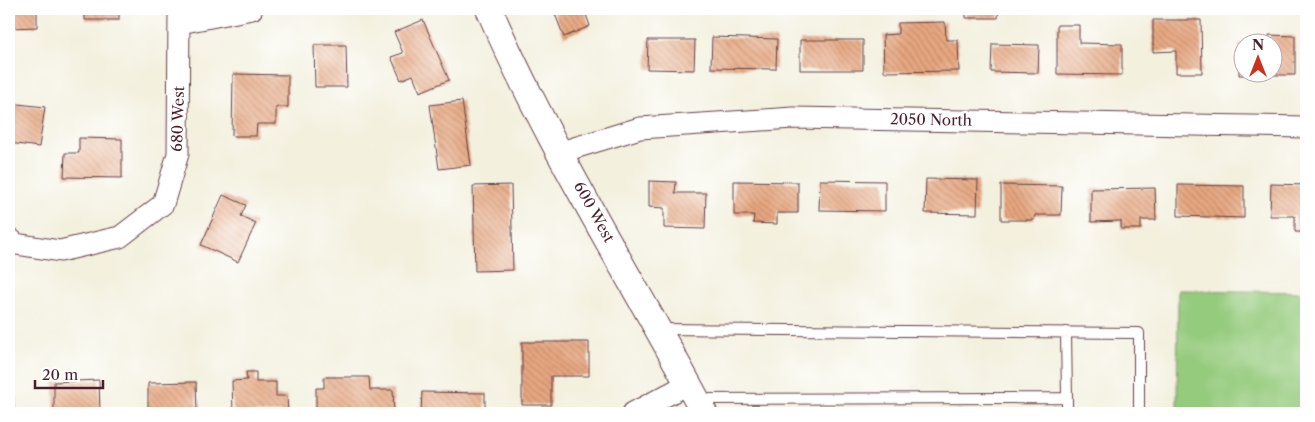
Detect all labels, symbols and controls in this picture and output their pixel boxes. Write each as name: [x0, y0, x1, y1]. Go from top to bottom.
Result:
north arrow: [1232, 32, 1282, 82]
text: N: [1252, 36, 1264, 54]
street label: 680 West: [167, 85, 188, 152]
street label: 2050 North: [890, 109, 973, 130]
street label: 600 West: [570, 178, 619, 246]
scale bar: [35, 357, 102, 389]
text: 20 m: [42, 365, 78, 384]

